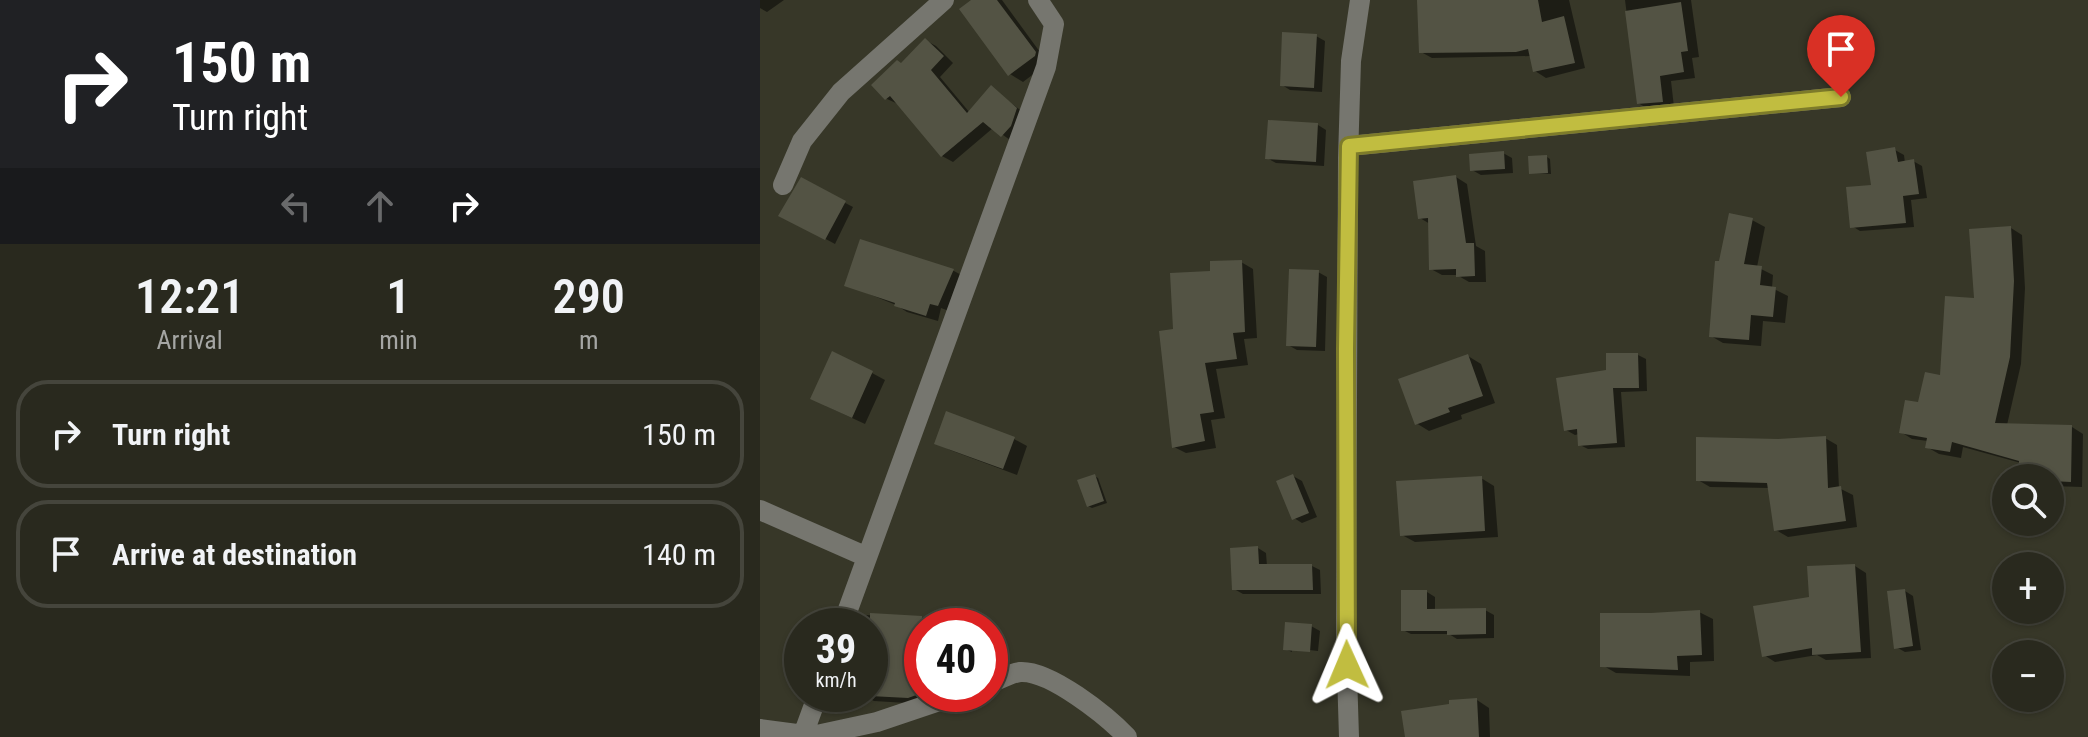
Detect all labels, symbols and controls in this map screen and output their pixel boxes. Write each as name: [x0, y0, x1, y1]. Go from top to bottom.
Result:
pin: [1807, 15, 1875, 97]
icon: arrive: [1819, 27, 1863, 71]
text: 150 m: [172, 30, 311, 96]
icon: right: [40, 32, 144, 136]
text: Turn right: [172, 97, 308, 139]
icon: left: [274, 184, 318, 228]
icon: ahead: [358, 184, 402, 228]
icon: right: [442, 184, 486, 228]
text: 12:21: [135, 268, 244, 325]
text: 1: [386, 268, 410, 325]
text: 290: [553, 268, 625, 325]
text: Arrival: [157, 325, 223, 355]
text: min: [379, 325, 417, 355]
text: m: [579, 325, 599, 355]
icon: right: [44, 412, 88, 456]
text: Turn right: [112, 417, 230, 452]
text: 150 m: [642, 417, 716, 452]
map controls: [1992, 464, 2064, 712]
button: search: [1992, 464, 2064, 536]
icon: arrive: [44, 532, 88, 576]
text: Arrive at destination: [112, 537, 357, 572]
text: 140 m: [642, 537, 716, 572]
button: +: [1992, 552, 2064, 624]
speed limit sign: 40: [904, 608, 1008, 712]
position arrow: [1305, 623, 1389, 707]
text: 39: [816, 626, 856, 673]
button: −: [1992, 640, 2064, 712]
text: km/h: [815, 668, 857, 692]

